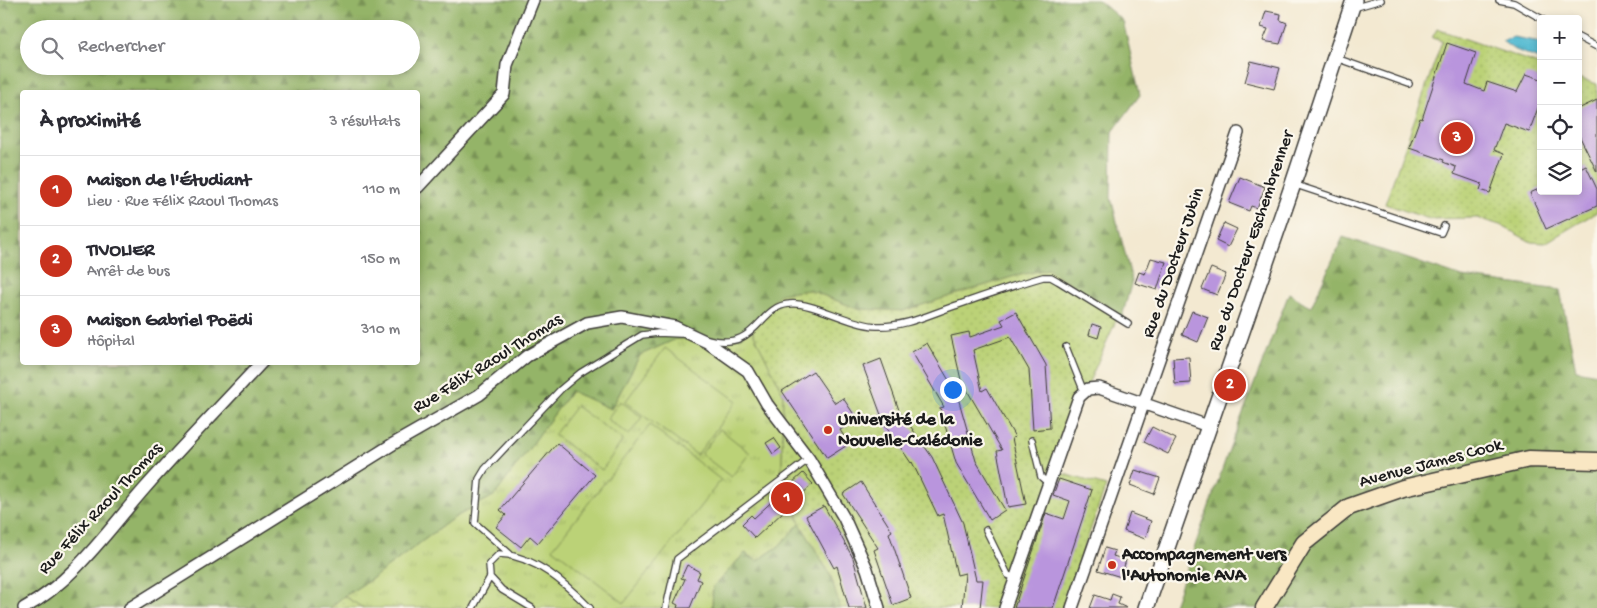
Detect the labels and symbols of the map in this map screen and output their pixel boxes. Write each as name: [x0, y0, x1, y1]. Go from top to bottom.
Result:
pin: 3: [1441, 119, 1473, 157]
street label: Rue du Docteur Eschembrenner: [1204, 127, 1300, 354]
street label: Rue du Docteur Jubin: [1138, 185, 1210, 341]
street label: Rue Félix Raoul Thomas: [409, 309, 568, 419]
pin: 2: [1214, 366, 1246, 404]
your location: [940, 377, 966, 403]
place label: Université de la Nouvelle-Calédonie: [838, 410, 983, 452]
marker: Université de la Nouvelle-Calédonie: [822, 424, 834, 436]
street label: Avenue James Cook: [1357, 434, 1507, 493]
street label: Rue Félix Raoul Thomas: [35, 438, 168, 579]
pin: 1: [771, 479, 803, 517]
place label: Accompagnement vers l'Autonomie AVA: [1121, 545, 1288, 587]
marker: Accompagnement vers l'Autonomie AVA: [1106, 559, 1118, 571]

